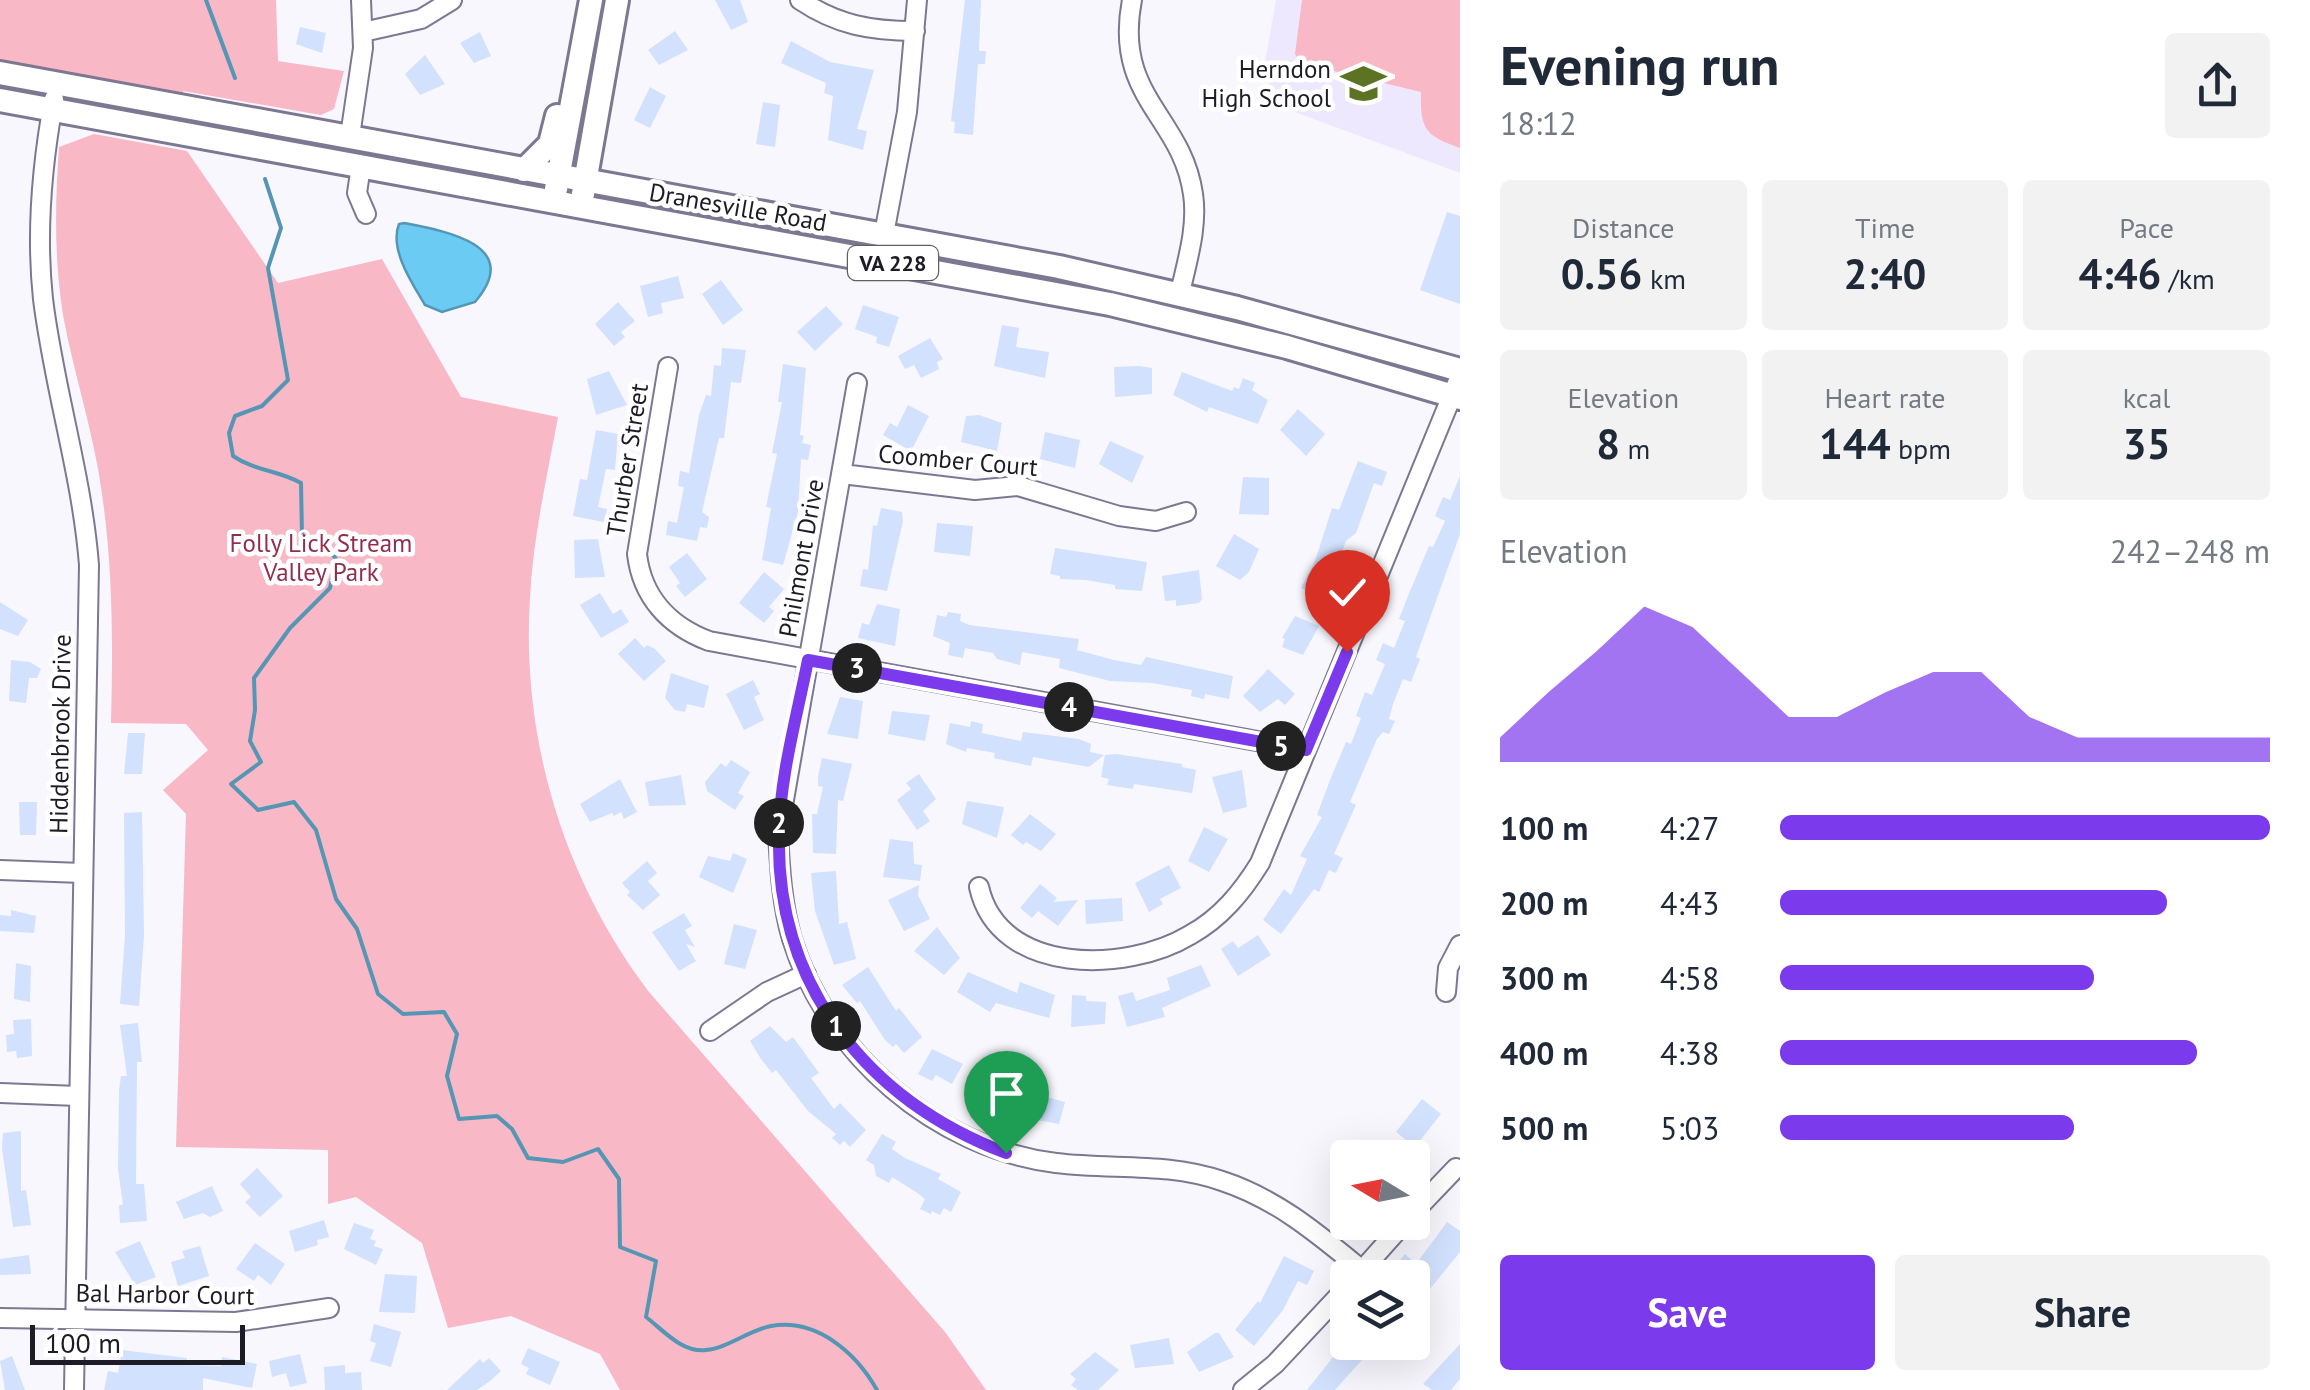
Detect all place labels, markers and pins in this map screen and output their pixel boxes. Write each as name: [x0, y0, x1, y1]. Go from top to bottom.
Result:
place label: Herndon High School: [1201, 53, 1332, 114]
school or university icon: Herndon High School: [1340, 59, 1388, 107]
pin: [1305, 550, 1390, 653]
pin: 3: [832, 643, 882, 693]
pin: 4: [1044, 682, 1094, 732]
pin: 5: [1256, 721, 1306, 771]
pin: 2: [754, 798, 804, 848]
pin: 1: [811, 1001, 861, 1051]
pin: [964, 1051, 1049, 1154]

